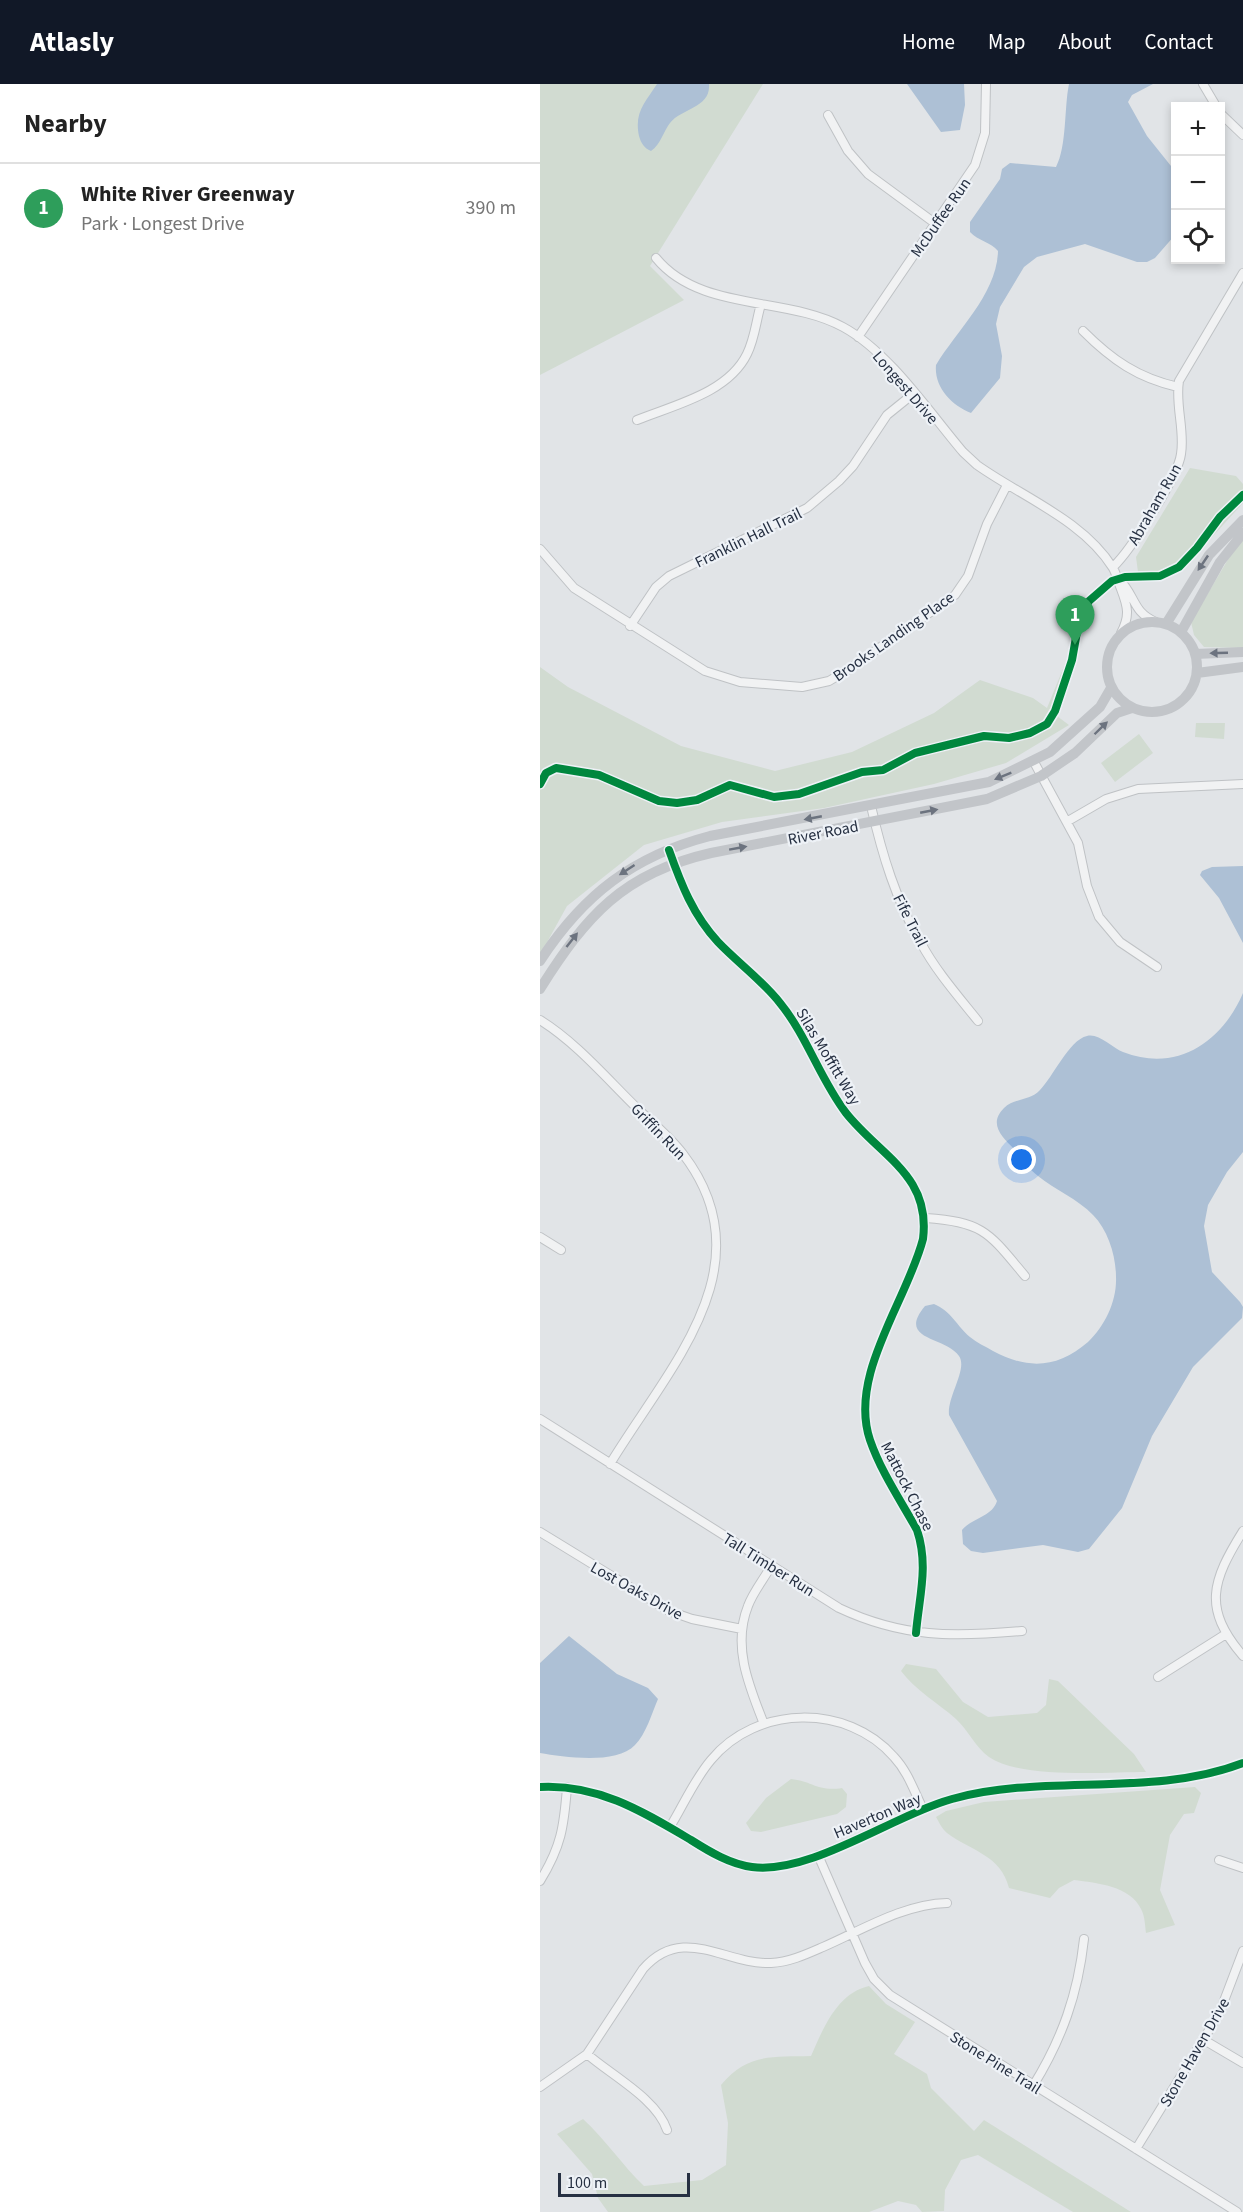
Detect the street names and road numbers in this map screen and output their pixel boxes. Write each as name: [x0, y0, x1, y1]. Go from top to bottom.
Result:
street label: McDuffee Run: [905, 174, 976, 262]
street label: Longest Drive: [867, 346, 943, 429]
street label: Abraham Run: [1123, 460, 1187, 549]
street label: Franklin Hall Trail: [691, 502, 806, 573]
street label: Brooks Landing Place: [828, 587, 959, 687]
street label: River Road: [786, 815, 860, 851]
street label: Fife Trail: [887, 890, 933, 951]
street label: Silas Moffitt Way: [791, 1004, 866, 1110]
street label: Griffin Run: [626, 1098, 691, 1165]
street label: Mattock Chase: [875, 1438, 939, 1535]
street label: Tall Timber Run: [718, 1528, 819, 1602]
street label: Lost Oaks Drive: [586, 1556, 687, 1625]
street label: Haverton Way: [830, 1787, 925, 1844]
street label: Stone Haven Drive: [1155, 1994, 1235, 2111]
street label: Stone Pine Trail: [946, 2026, 1045, 2100]

